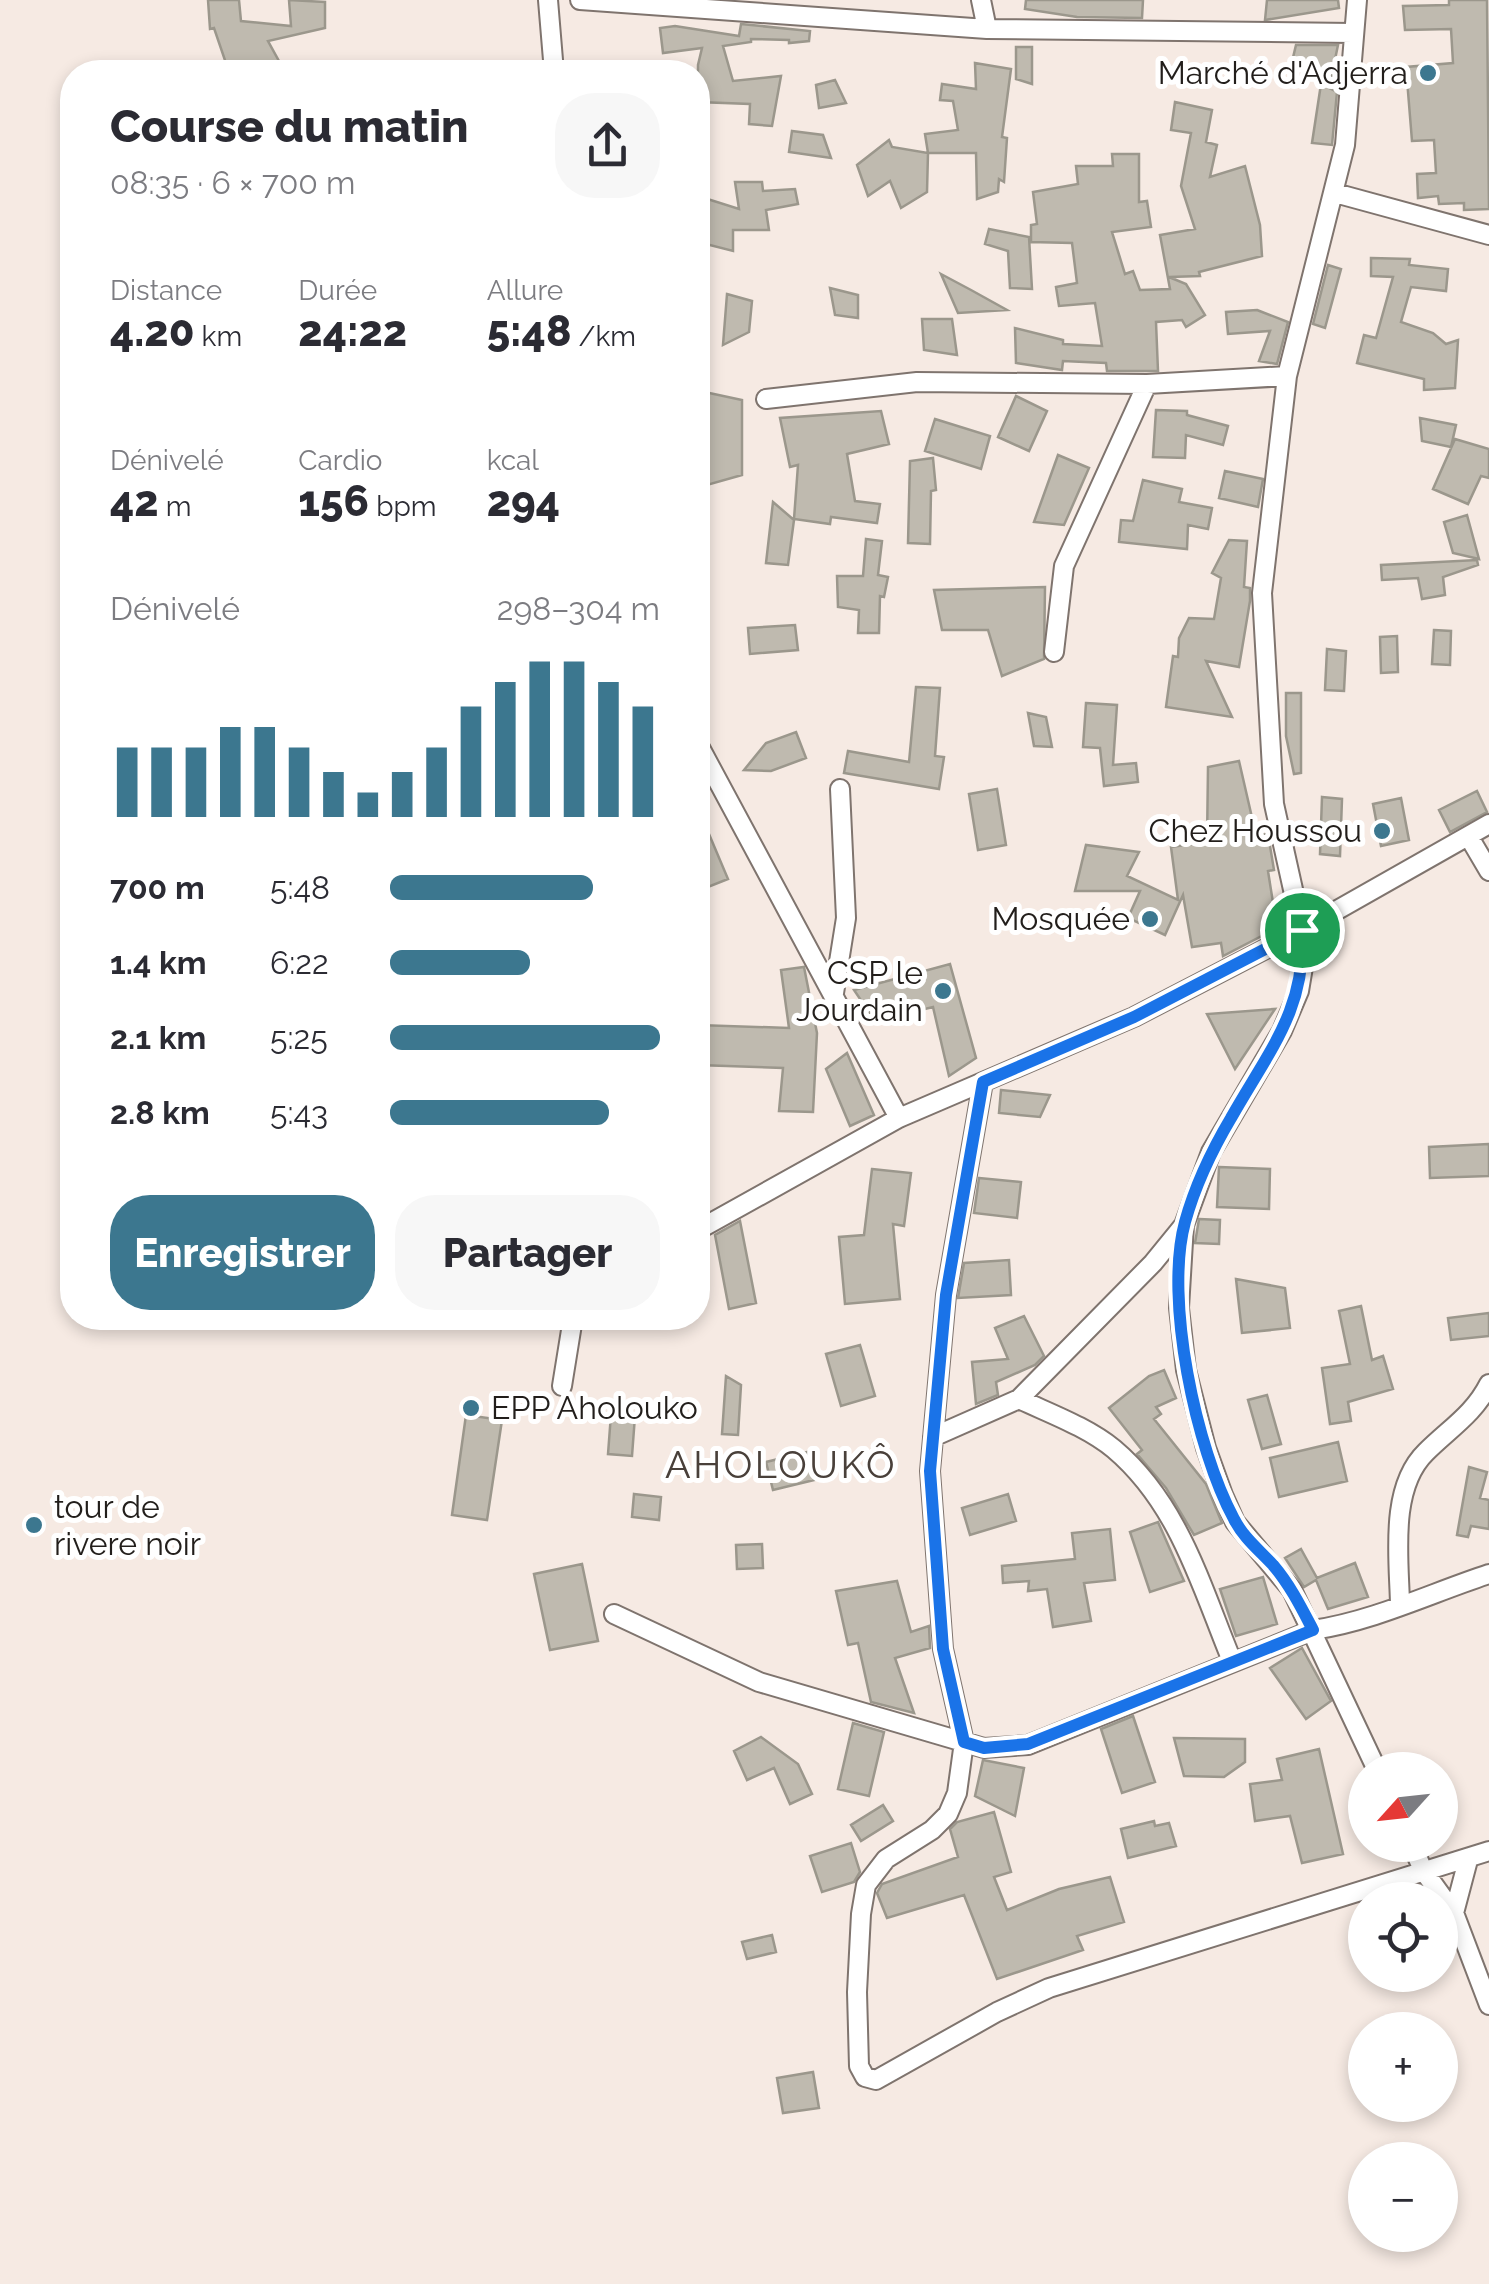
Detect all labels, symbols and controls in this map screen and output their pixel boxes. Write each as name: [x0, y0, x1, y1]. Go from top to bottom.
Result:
place label: Marché d'Adjerra: [1158, 54, 1408, 91]
marker: Marché d'Adjerra: [1417, 62, 1439, 84]
button: share: [555, 93, 660, 198]
text: Course du matin: [110, 100, 469, 153]
text: 08:35 · 6 × 700 m: [110, 164, 355, 201]
text: Distance: [110, 274, 222, 307]
text: Durée: [298, 274, 377, 307]
text: Allure: [487, 274, 563, 307]
text: 4.20: [110, 307, 194, 356]
text: 24:22: [298, 307, 407, 356]
text: 5:48: [487, 307, 571, 356]
text: km: [194, 320, 242, 353]
text: /km: [571, 320, 636, 353]
text: Dénivelé: [110, 444, 224, 477]
text: Cardio: [298, 444, 382, 477]
text: kcal: [487, 444, 539, 477]
text: 42: [110, 477, 159, 526]
text: 156: [298, 477, 369, 526]
text: 294: [487, 477, 560, 526]
text: m: [159, 490, 192, 523]
text: bpm: [369, 490, 437, 523]
text: Dénivelé: [110, 590, 240, 627]
text: 298–304 m: [497, 590, 660, 627]
place label: Chez Houssou: [1149, 812, 1362, 849]
marker: Chez Houssou: [1371, 820, 1393, 842]
text: 700 m: [110, 869, 205, 906]
text: 5:48: [270, 869, 330, 906]
pin: [1260, 888, 1345, 973]
place label: Mosquée: [991, 900, 1130, 937]
icon: arrive: [1275, 903, 1330, 958]
marker: Mosquée: [1139, 908, 1161, 930]
text: 1.4 km: [110, 944, 207, 981]
text: 6:22: [270, 944, 329, 981]
place label: CSP le Jourdain: [796, 954, 923, 1028]
marker: CSP le Jourdain: [932, 980, 954, 1002]
text: 2.1 km: [110, 1019, 206, 1056]
text: 5:25: [270, 1019, 328, 1056]
text: 2.8 km: [110, 1094, 210, 1131]
text: 5:43: [270, 1094, 328, 1131]
button: Enregistrer: [110, 1195, 375, 1310]
button: Partager: [395, 1195, 660, 1310]
place label: EPP Aholouko: [491, 1389, 698, 1426]
marker: EPP Aholouko: [460, 1397, 482, 1419]
district label: AHOLOUKÔ: [665, 1442, 897, 1487]
place label: tour de rivere noir: [54, 1488, 201, 1562]
marker: tour de rivere noir: [23, 1514, 45, 1536]
north arrow: [1348, 1752, 1458, 1862]
map controls: [1348, 1752, 1458, 2252]
button: locate: [1348, 1882, 1458, 1992]
button: +: [1348, 2012, 1458, 2122]
button: −: [1348, 2142, 1458, 2252]

